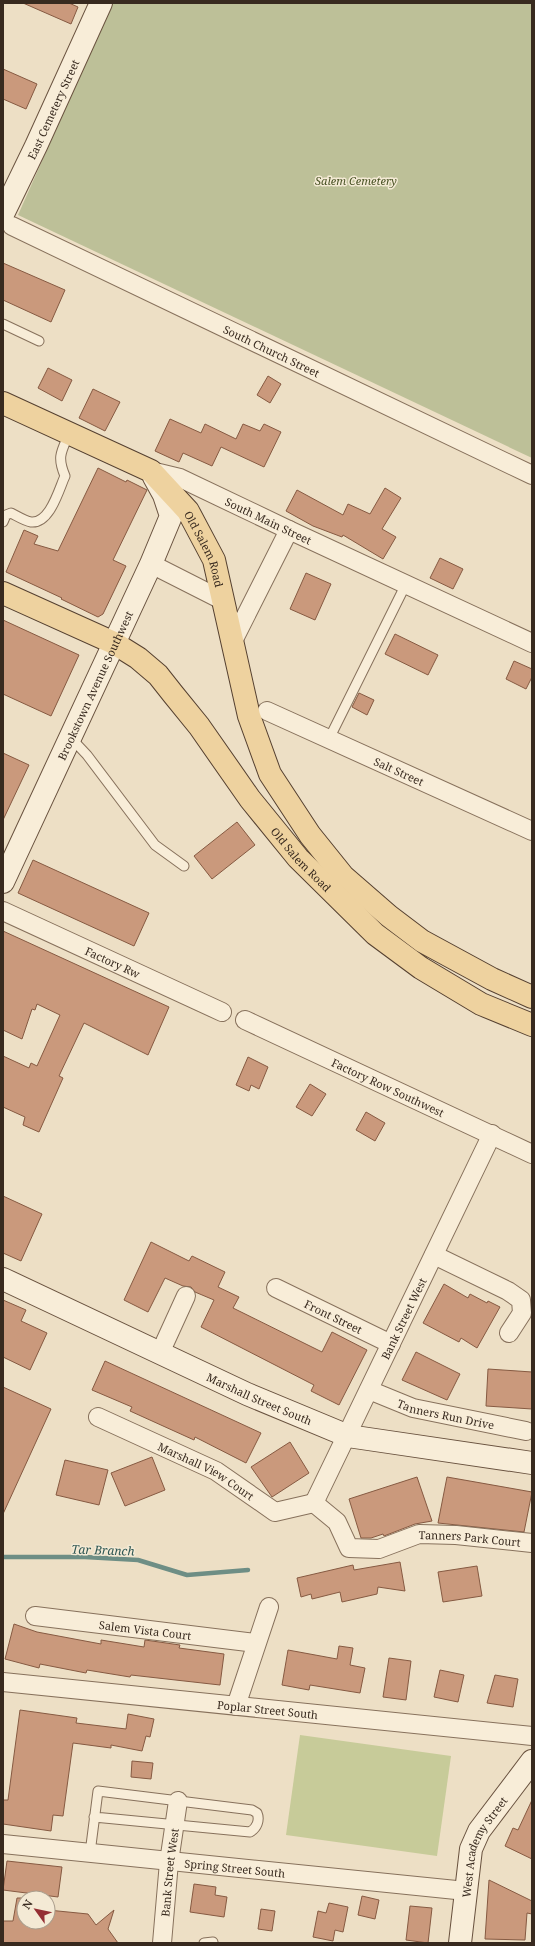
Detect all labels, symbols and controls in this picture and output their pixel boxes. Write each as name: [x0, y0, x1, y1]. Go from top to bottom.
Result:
street label: East Cemetery Street: [23, 57, 82, 162]
park label: Salem Cemetery: [315, 173, 397, 188]
street label: South Church Street: [221, 321, 322, 380]
street label: South Main Street: [223, 493, 314, 547]
street label: Old Salem Road: [182, 508, 227, 589]
street label: Brookstown Avenue Southwest: [53, 608, 136, 762]
street label: Salt Street: [372, 753, 426, 789]
street label: Old Salem Road: [268, 824, 335, 895]
street label: Factory Rw: [83, 943, 143, 981]
street label: Factory Row Southwest: [329, 1054, 447, 1120]
street label: Bank Street West: [377, 1275, 429, 1362]
street label: Front Street: [302, 1296, 365, 1337]
street label: Marshall Street South: [205, 1369, 314, 1428]
street label: Tanners Run Drive: [395, 1395, 496, 1432]
street label: Marshall View Court: [156, 1438, 258, 1503]
street label: Tanners Park Court: [418, 1526, 521, 1549]
water label: Tar Branch: [71, 1540, 135, 1560]
street label: Salem Vista Court: [98, 1616, 192, 1643]
street label: Poplar Street South: [216, 1696, 319, 1722]
street label: West Academy Street: [458, 1793, 510, 1898]
street label: Bank Street West: [157, 1827, 181, 1917]
street label: Spring Street South: [184, 1855, 286, 1880]
north arrow: [16, 1890, 56, 1930]
text: N: [19, 1896, 36, 1912]

